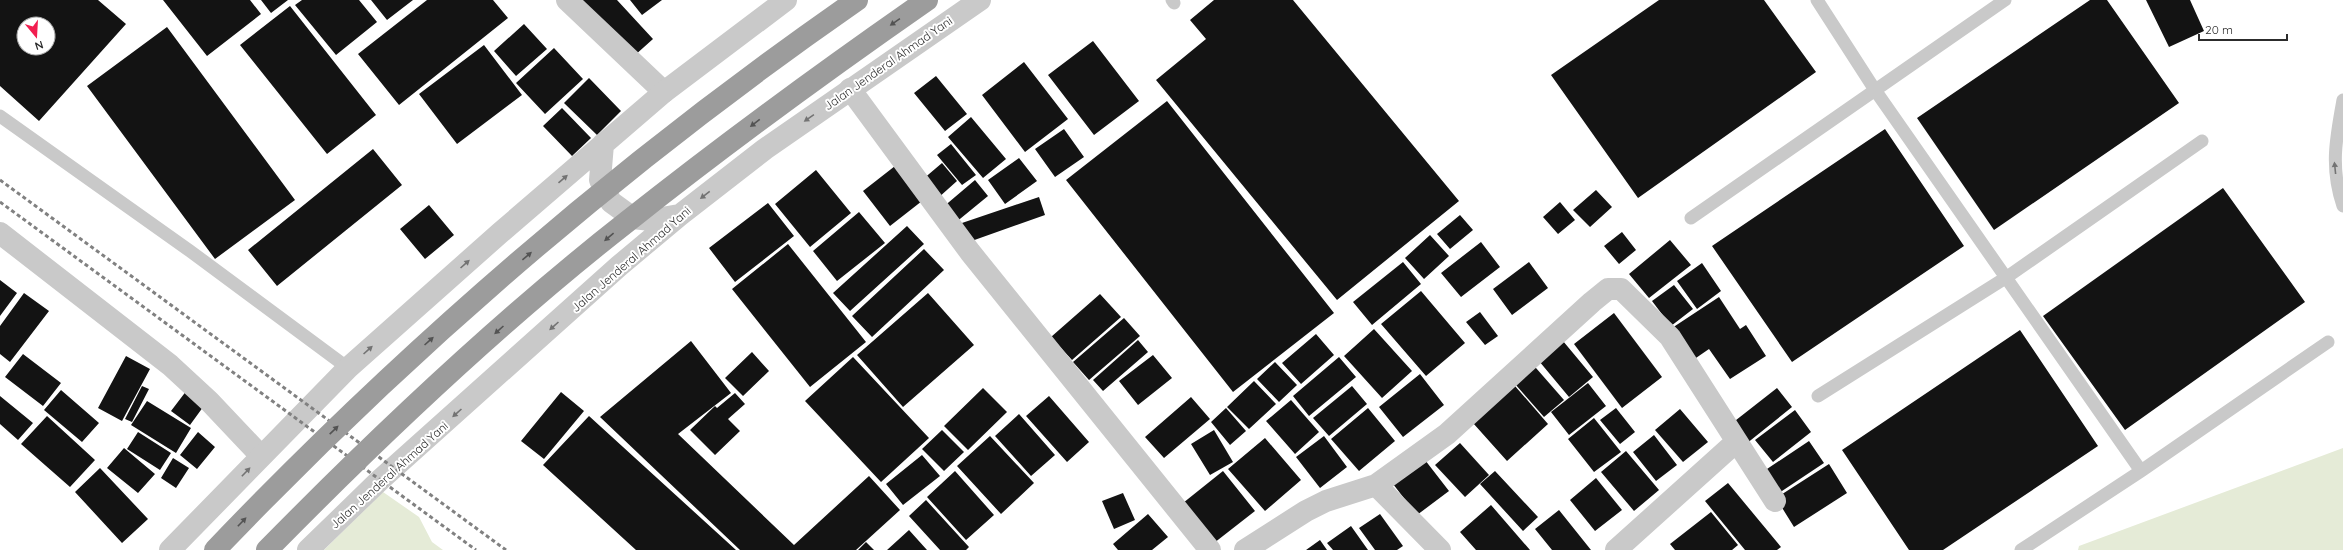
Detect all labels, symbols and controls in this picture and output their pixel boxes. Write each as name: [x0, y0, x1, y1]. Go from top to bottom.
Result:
street label: Jalan Jenderal Ahmad Yani: [821, 13, 955, 113]
north arrow: [16, 16, 56, 56]
scale bar: [2199, 16, 2287, 42]
one-way arrow: [890, 18, 900, 26]
text: 20 m: [2205, 22, 2233, 37]
text: N: [33, 38, 45, 53]
one-way arrow: [804, 114, 814, 122]
one-way arrow: [750, 118, 761, 127]
one-way arrow: [2332, 162, 2338, 174]
one-way arrow: [557, 174, 568, 183]
one-way arrow: [700, 191, 711, 200]
street label: Jalan Jenderal Ahmad Yani: [568, 203, 694, 315]
one-way arrow: [603, 232, 614, 241]
one-way arrow: [521, 251, 532, 260]
one-way arrow: [460, 260, 470, 269]
one-way arrow: [549, 321, 559, 331]
one-way arrow: [494, 325, 504, 335]
one-way arrow: [424, 337, 434, 346]
one-way arrow: [362, 346, 373, 355]
one-way arrow: [452, 408, 462, 417]
street label: Jalan Jenderal Ahmad Yani: [327, 418, 451, 532]
one-way arrow: [329, 425, 339, 435]
one-way arrow: [241, 467, 251, 477]
one-way arrow: [237, 517, 247, 527]

